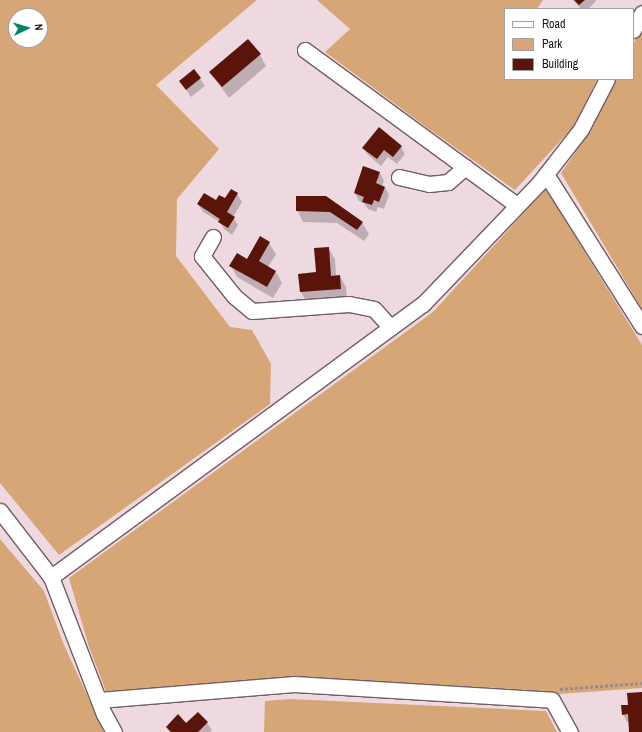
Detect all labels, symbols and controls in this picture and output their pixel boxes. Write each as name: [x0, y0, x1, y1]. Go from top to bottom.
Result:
north arrow: [8, 8, 48, 48]
legend: [504, 8, 634, 80]
text: Road: [542, 16, 566, 32]
text: N: [32, 23, 46, 31]
text: Park: [542, 36, 562, 52]
text: Building: [542, 56, 578, 72]

